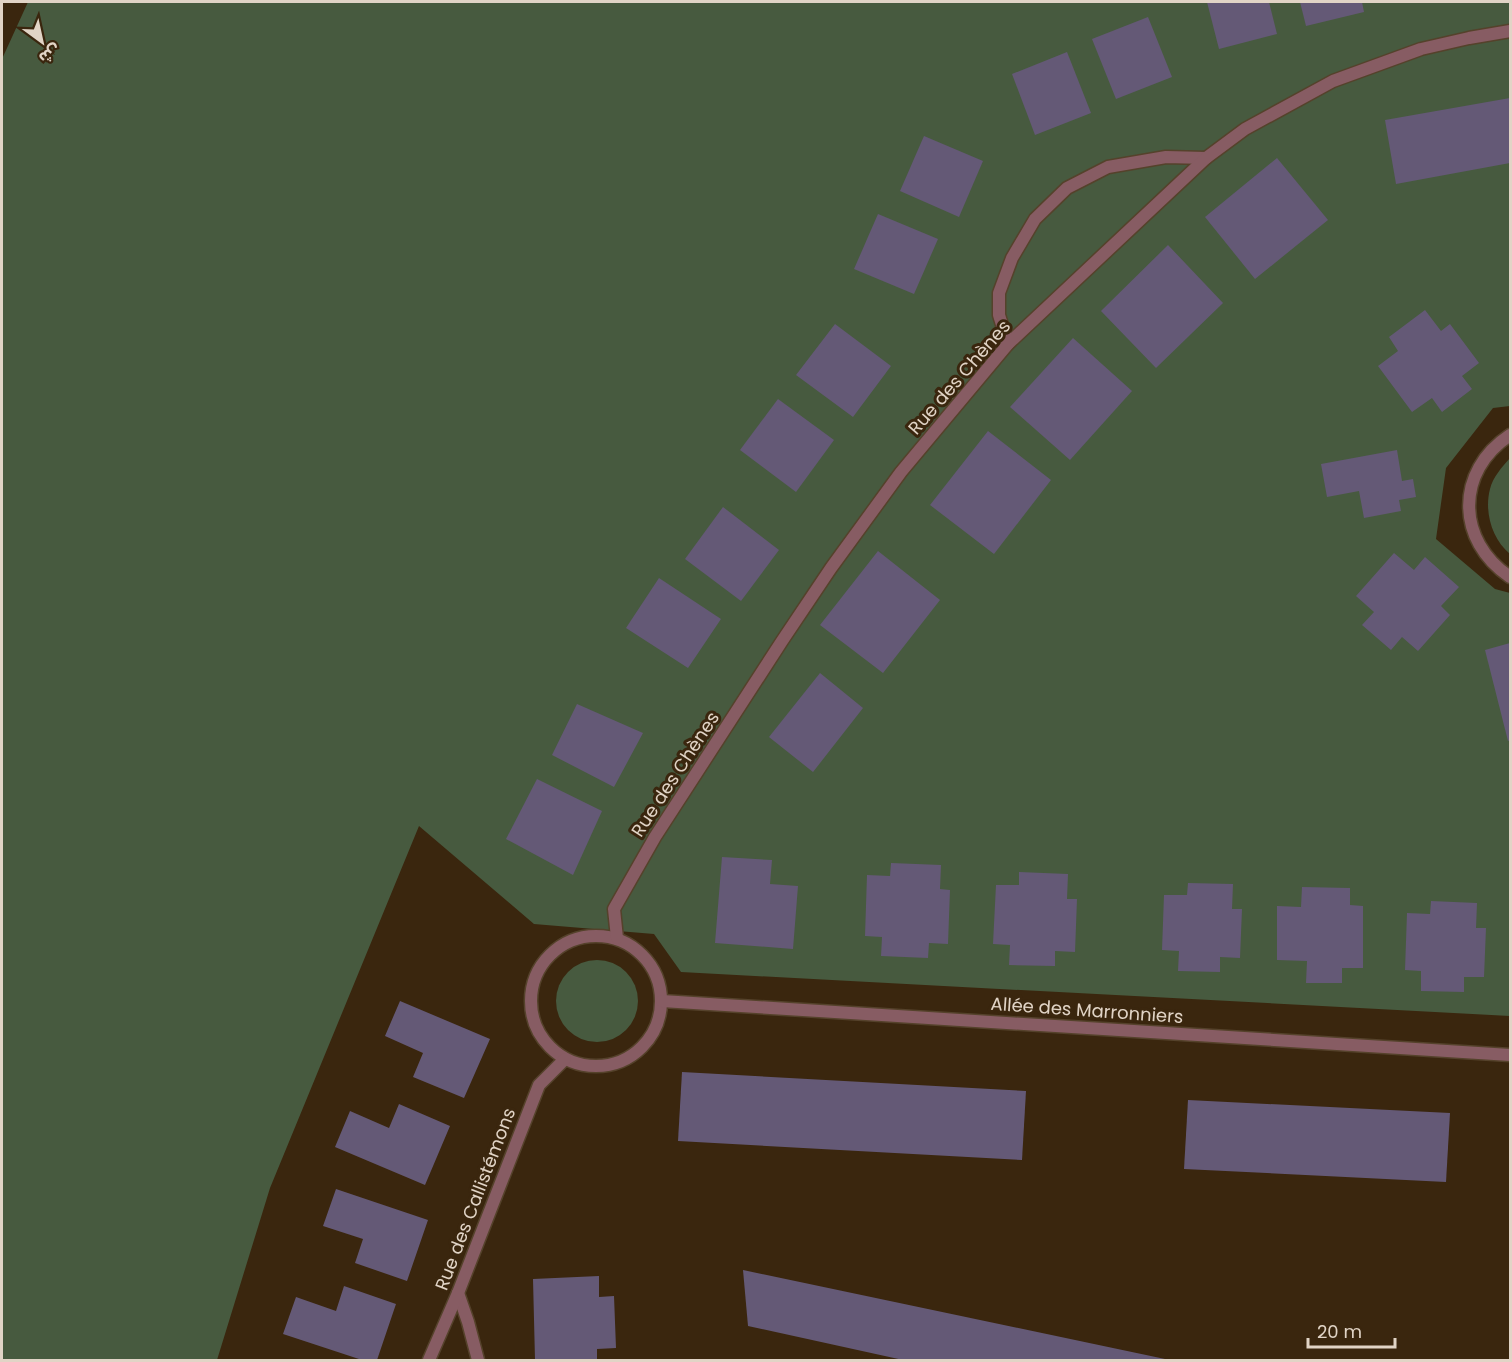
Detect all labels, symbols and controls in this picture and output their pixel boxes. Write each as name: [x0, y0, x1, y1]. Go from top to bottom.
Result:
north arrow: [12, 12, 72, 72]
text: ش: [34, 39, 65, 70]
street label: Rue des Chènes: [902, 314, 1016, 440]
street label: Rue des Chènes: [625, 707, 725, 841]
street label: Allée des Marronniers: [990, 991, 1184, 1029]
street label: Rue des Callistémons: [429, 1104, 521, 1294]
scale bar: [1308, 1311, 1395, 1349]
text: 20 m: [1317, 1319, 1362, 1344]

